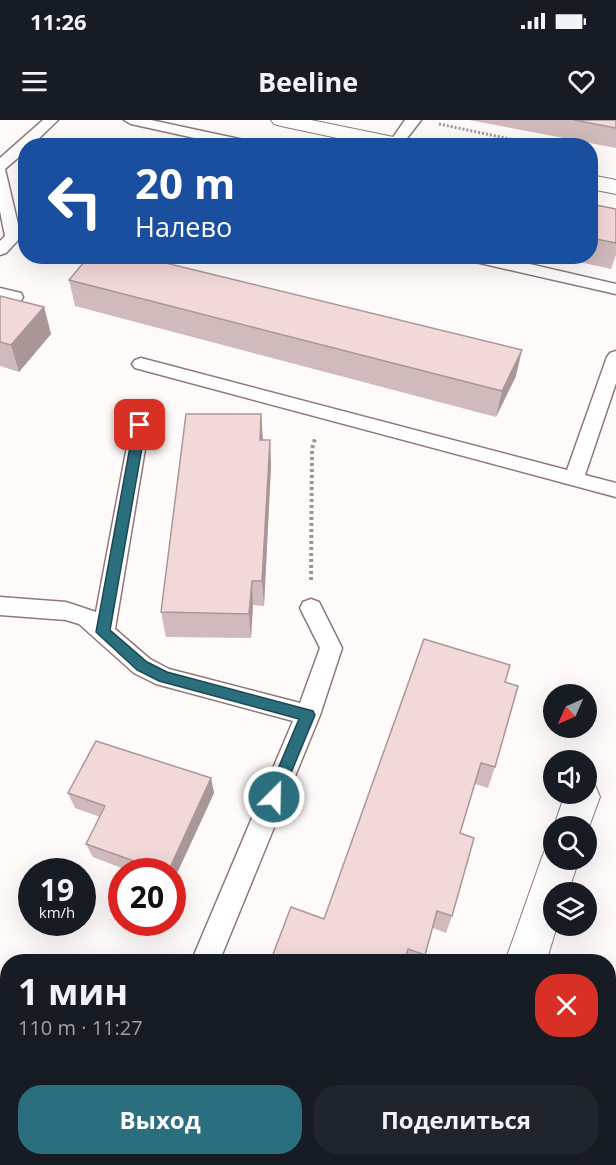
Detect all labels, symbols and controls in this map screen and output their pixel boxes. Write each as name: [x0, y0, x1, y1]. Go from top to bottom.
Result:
text: 11:26: [30, 6, 87, 36]
text: Beeline: [258, 63, 358, 100]
icon: menu: [18, 65, 51, 98]
icon: heart: [565, 65, 598, 98]
text: 20 m: [135, 154, 235, 211]
icon: left: [36, 162, 114, 240]
text: Налево: [135, 208, 232, 245]
pin: [114, 399, 165, 450]
icon: arrive: [123, 408, 156, 441]
north arrow: [543, 684, 597, 738]
map controls: [543, 684, 597, 936]
button: sound: [543, 750, 597, 804]
position arrow: [242, 765, 306, 829]
button: search: [543, 816, 597, 870]
speed limit sign: 20: [108, 858, 186, 936]
text: 19: [40, 869, 74, 910]
button: layers: [543, 882, 597, 936]
text: km/h: [39, 902, 75, 922]
text: 1 мин: [18, 967, 128, 1016]
button: close: [535, 974, 598, 1037]
text: 110 m · 11:27: [18, 1014, 143, 1041]
button: Выход: [18, 1085, 302, 1154]
button: Поделиться: [314, 1085, 598, 1154]

